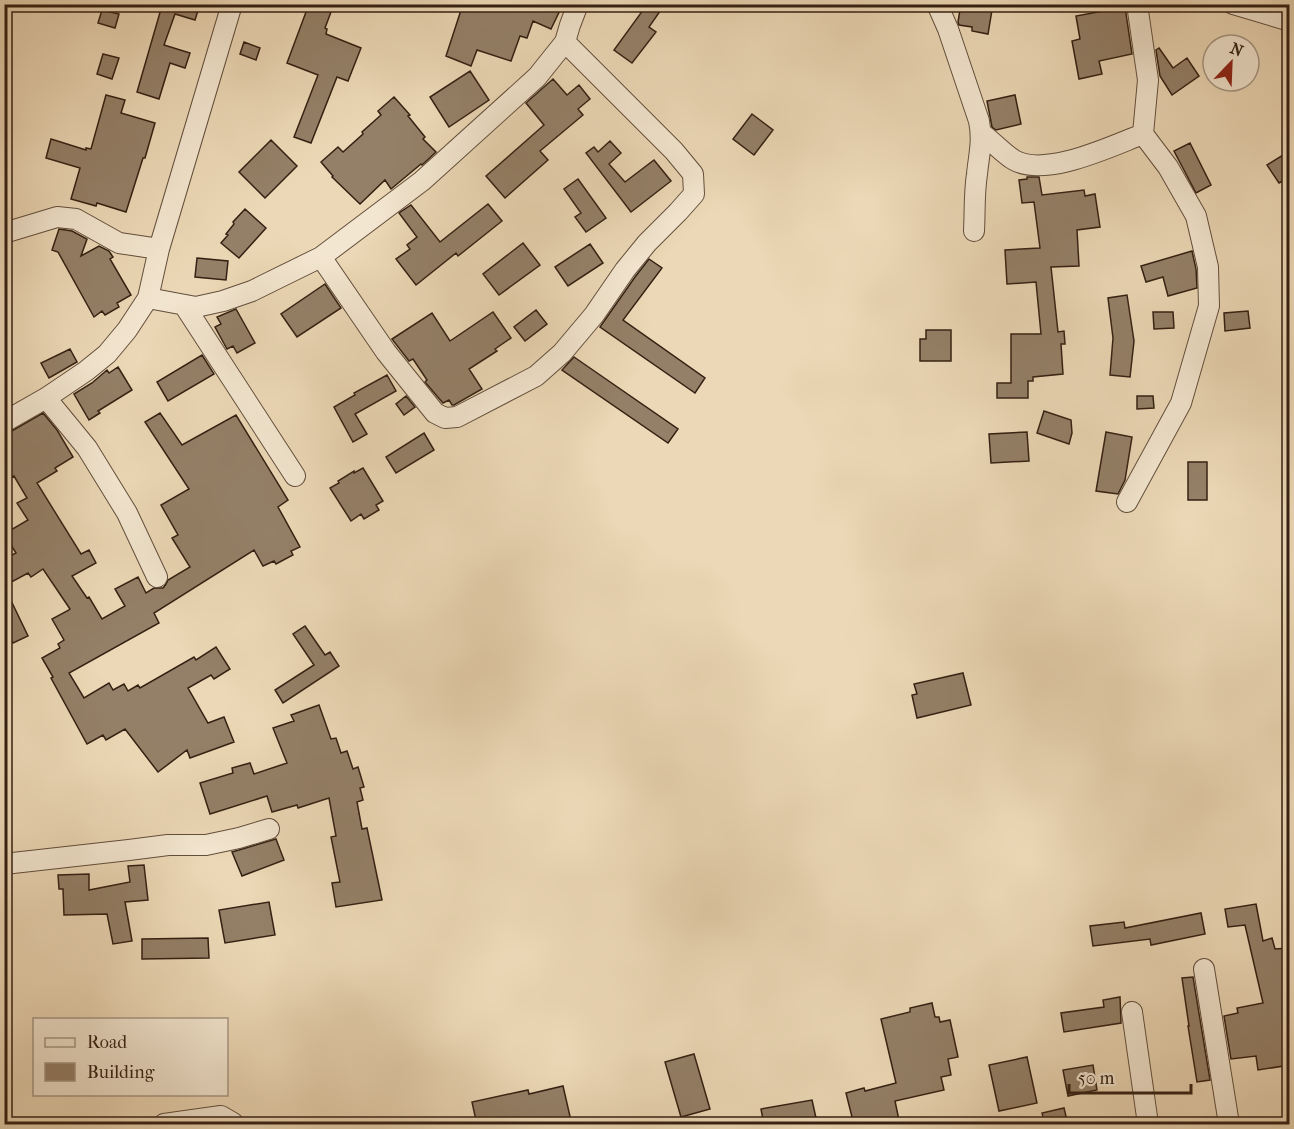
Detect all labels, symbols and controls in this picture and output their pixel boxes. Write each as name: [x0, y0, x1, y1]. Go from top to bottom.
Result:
north arrow: [1201, 33, 1261, 93]
text: N: [1227, 39, 1247, 61]
legend: [33, 1018, 228, 1096]
text: Road: [87, 1032, 127, 1053]
scale bar: [1069, 1057, 1190, 1095]
text: Building: [87, 1062, 155, 1083]
text: 50 m: [1078, 1068, 1115, 1089]

